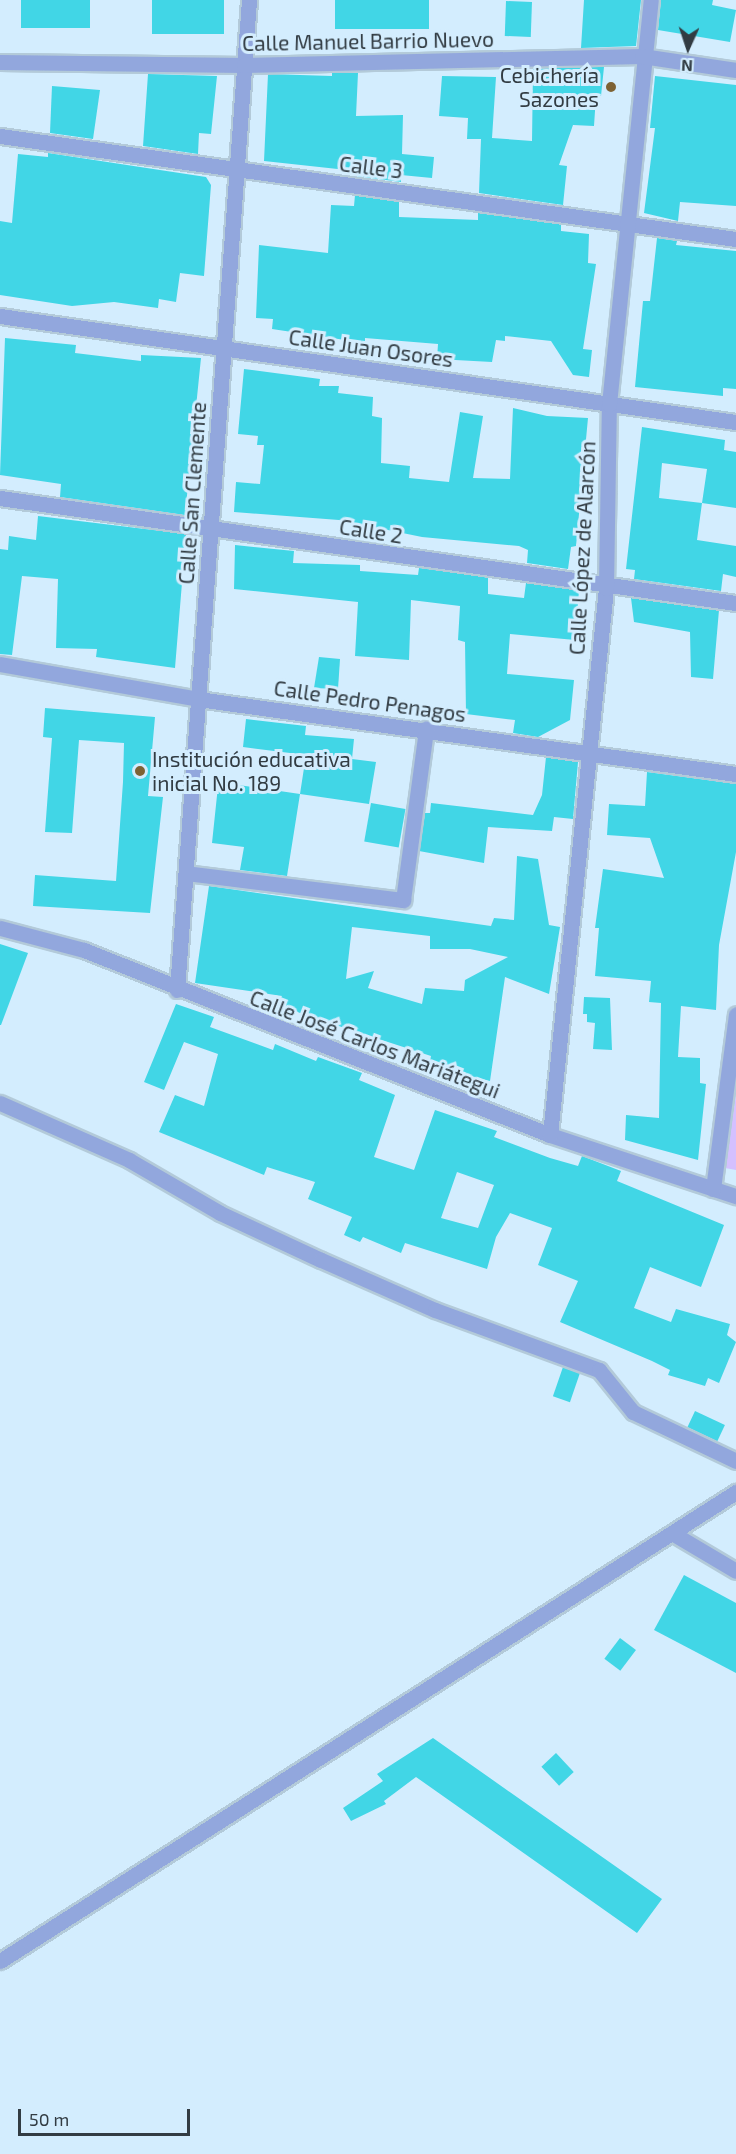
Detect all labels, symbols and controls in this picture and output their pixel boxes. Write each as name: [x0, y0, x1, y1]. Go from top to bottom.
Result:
north arrow: [658, 18, 718, 78]
street label: Calle Manuel Barrio Nuevo: [242, 26, 494, 56]
text: N: [681, 57, 693, 76]
place label: Cebichería Sazones: [500, 62, 599, 112]
marker: Cebichería Sazones: [604, 80, 618, 94]
street label: Calle 3: [338, 151, 404, 183]
street label: Calle Juan Osores: [287, 324, 455, 372]
street label: Calle San Clemente: [173, 401, 211, 585]
street label: Calle López de Alarcón: [564, 440, 600, 656]
street label: Calle 2: [338, 514, 404, 548]
street label: Calle Pedro Penagos: [272, 675, 468, 727]
place label: Institución educativa inicial No. 189: [152, 746, 351, 796]
marker: Institución educativa inicial No. 189: [133, 764, 147, 778]
street label: Calle José Carlos Mariátegui: [246, 985, 504, 1103]
scale bar: [21, 2097, 194, 2135]
text: 50 m: [29, 2108, 69, 2130]

